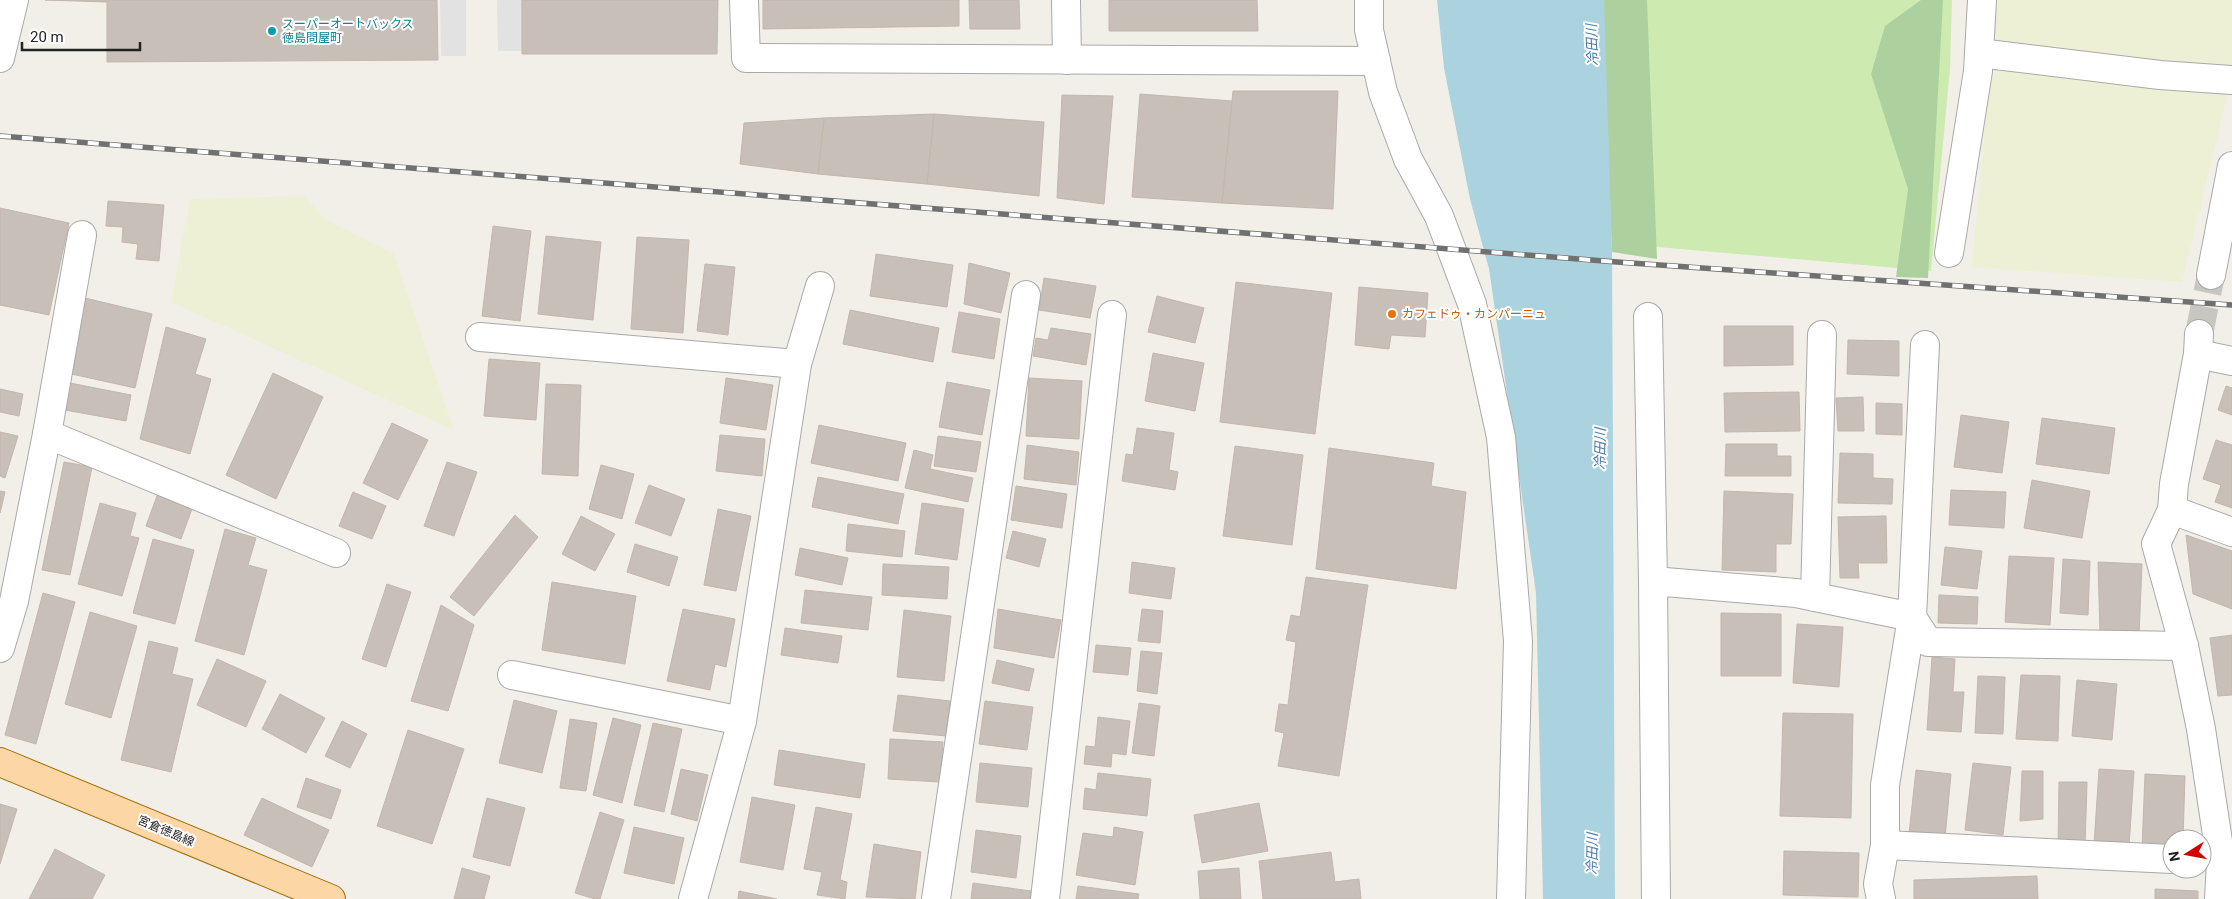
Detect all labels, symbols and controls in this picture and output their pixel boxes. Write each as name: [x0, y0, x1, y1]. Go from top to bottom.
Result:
place label: スーパーオートバックス 徳島問屋町: [282, 17, 414, 45]
scale bar: [22, 20, 140, 52]
water label: 冷田川: [1583, 22, 1601, 66]
marker: スーパーオートバックス 徳島問屋町: [266, 25, 278, 37]
text: 20 m: [30, 28, 64, 46]
place label: カフェドゥ・カンパーニュ: [1402, 307, 1546, 321]
marker: カフェドゥ・カンパーニュ: [1386, 308, 1398, 320]
water label: 冷田川: [1592, 426, 1608, 470]
street label: 宮倉徳島線: [136, 813, 196, 849]
north arrow: [2162, 829, 2212, 879]
water label: 冷田川: [1584, 831, 1600, 875]
text: N: [2165, 850, 2183, 863]

